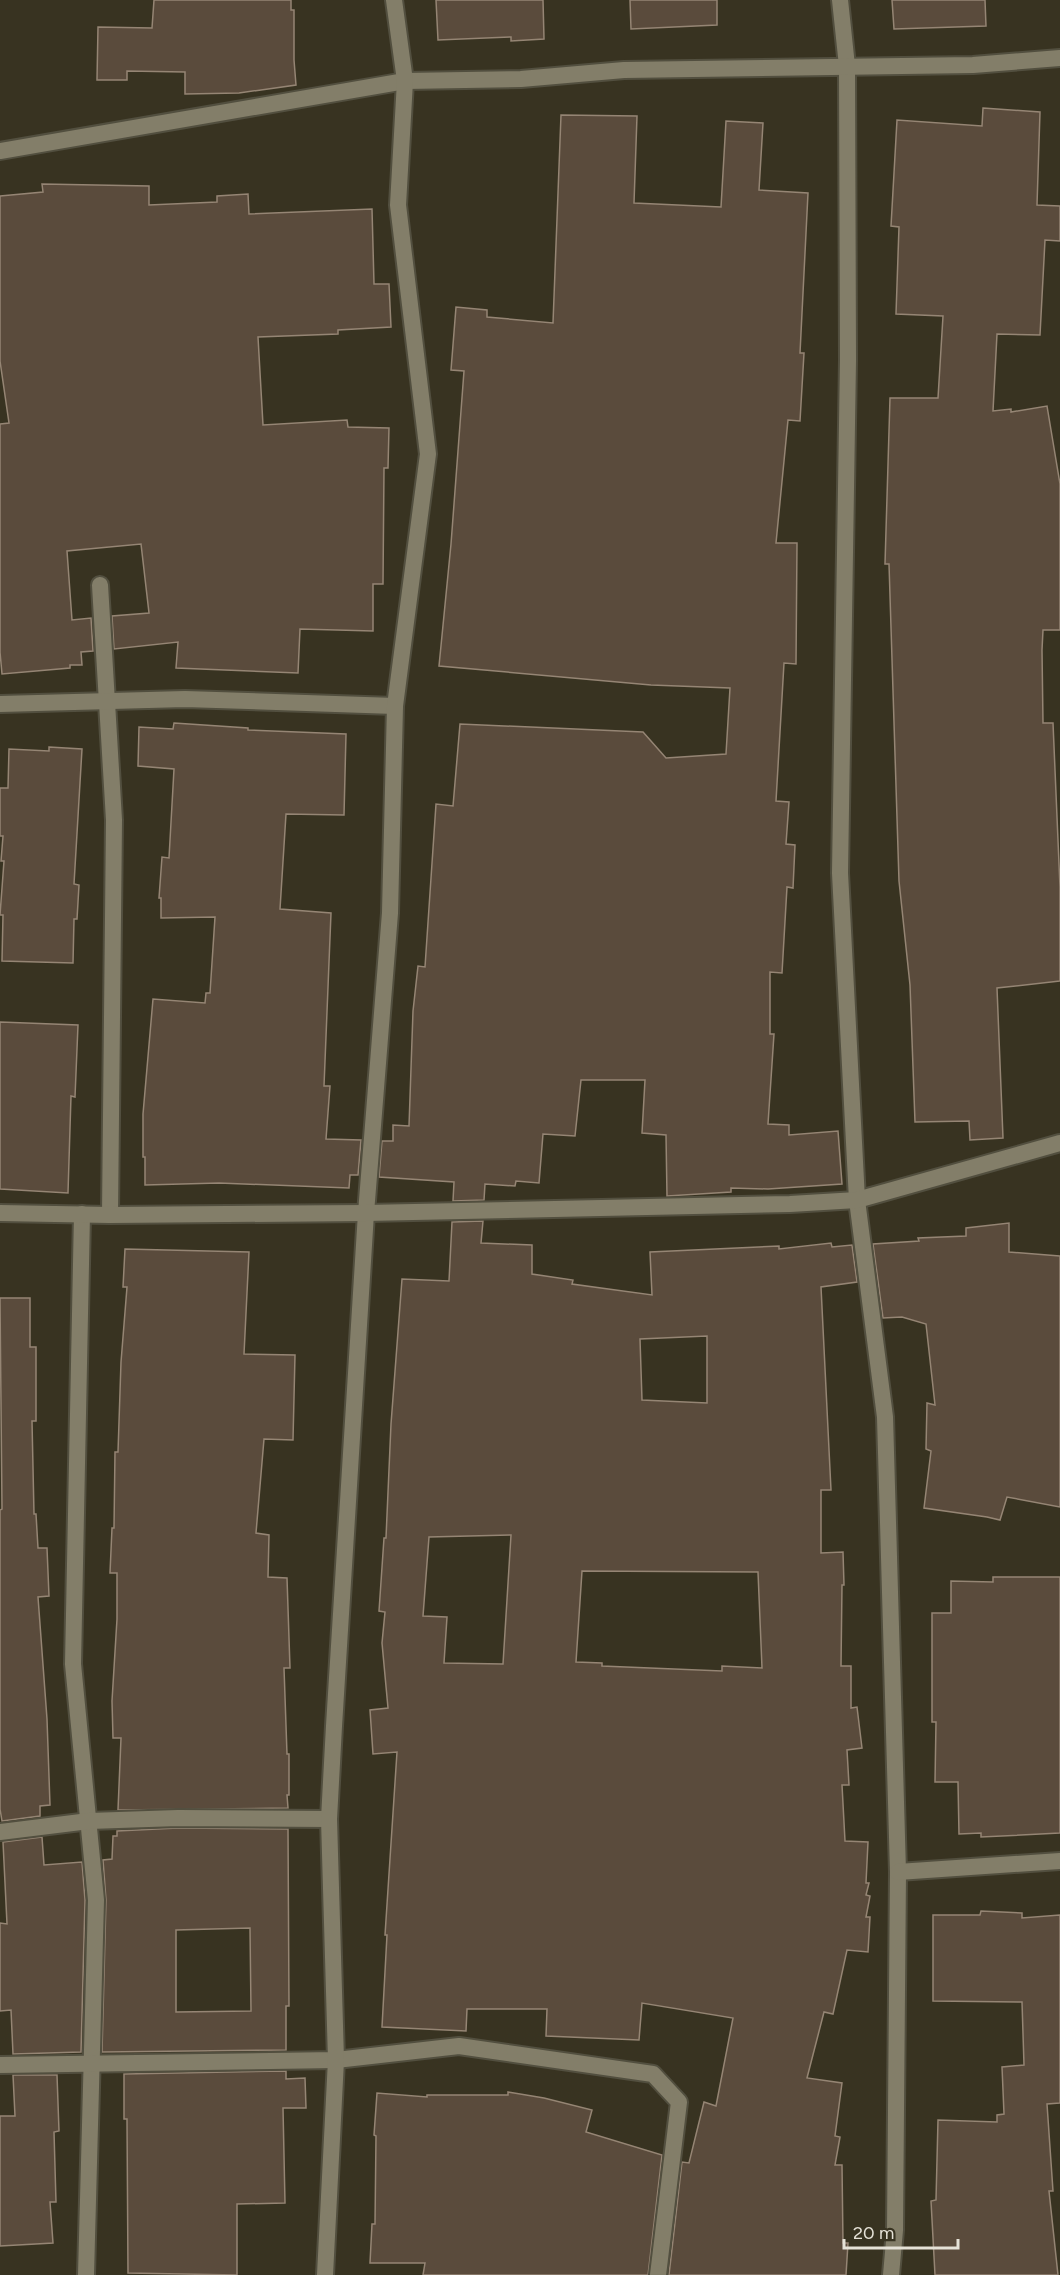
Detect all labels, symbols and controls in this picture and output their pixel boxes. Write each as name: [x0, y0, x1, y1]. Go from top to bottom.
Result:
scale bar: [844, 2212, 958, 2250]
text: 20 m: [853, 2222, 894, 2244]

